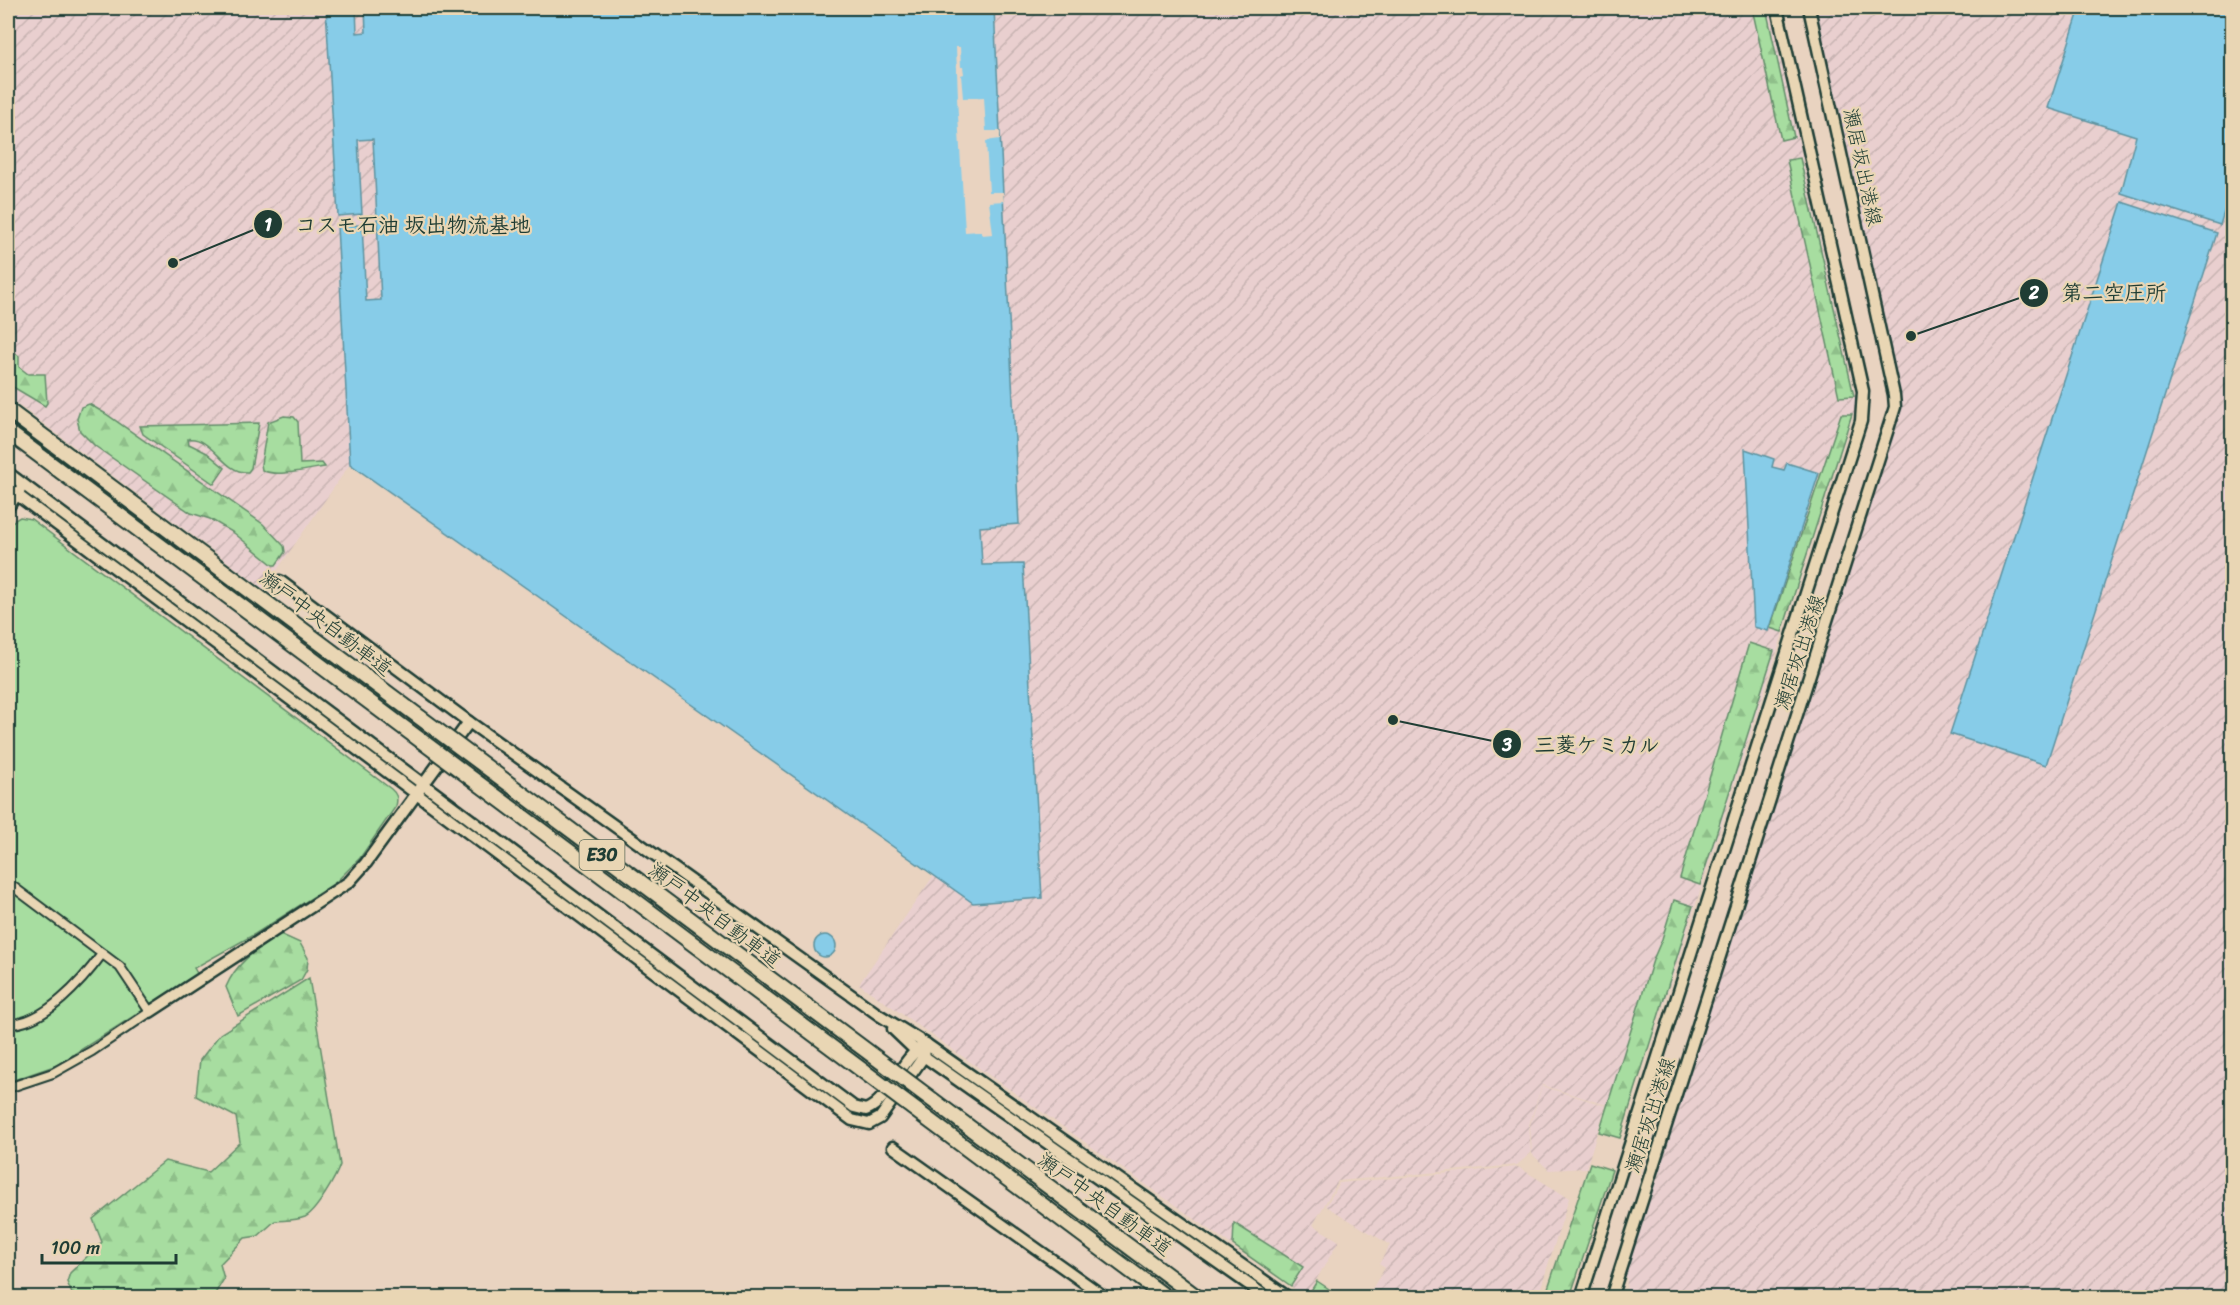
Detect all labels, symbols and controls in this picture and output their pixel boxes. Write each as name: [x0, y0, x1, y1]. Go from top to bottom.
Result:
street label: 瀬居坂出港線: [1833, 105, 1892, 229]
callout: コスモ石油 坂出物流基地: [253, 205, 543, 244]
text: コスモ石油 坂出物流基地: [295, 206, 531, 244]
text: 1: [264, 209, 272, 241]
callout: 第二空圧所: [2019, 273, 2178, 312]
text: 第二空圧所: [2062, 274, 2167, 312]
text: 2: [2028, 277, 2040, 309]
street label: 瀬戸中央自動車道: [251, 561, 400, 686]
street label: 瀬居坂出港線: [1764, 590, 1835, 715]
callout: 三菱ケミカル: [1492, 725, 1672, 764]
text: 三菱ケミカル: [1534, 726, 1660, 764]
text: 3: [1501, 729, 1512, 761]
road number: E30: [580, 840, 624, 870]
street label: 瀬戸中央自動車道: [640, 853, 789, 978]
street label: 瀬居坂出港線: [1615, 1053, 1686, 1178]
street label: 瀬戸中央自動車道: [1030, 1143, 1180, 1266]
scale bar: [42, 1227, 176, 1265]
text: 100 m: [51, 1232, 100, 1264]

